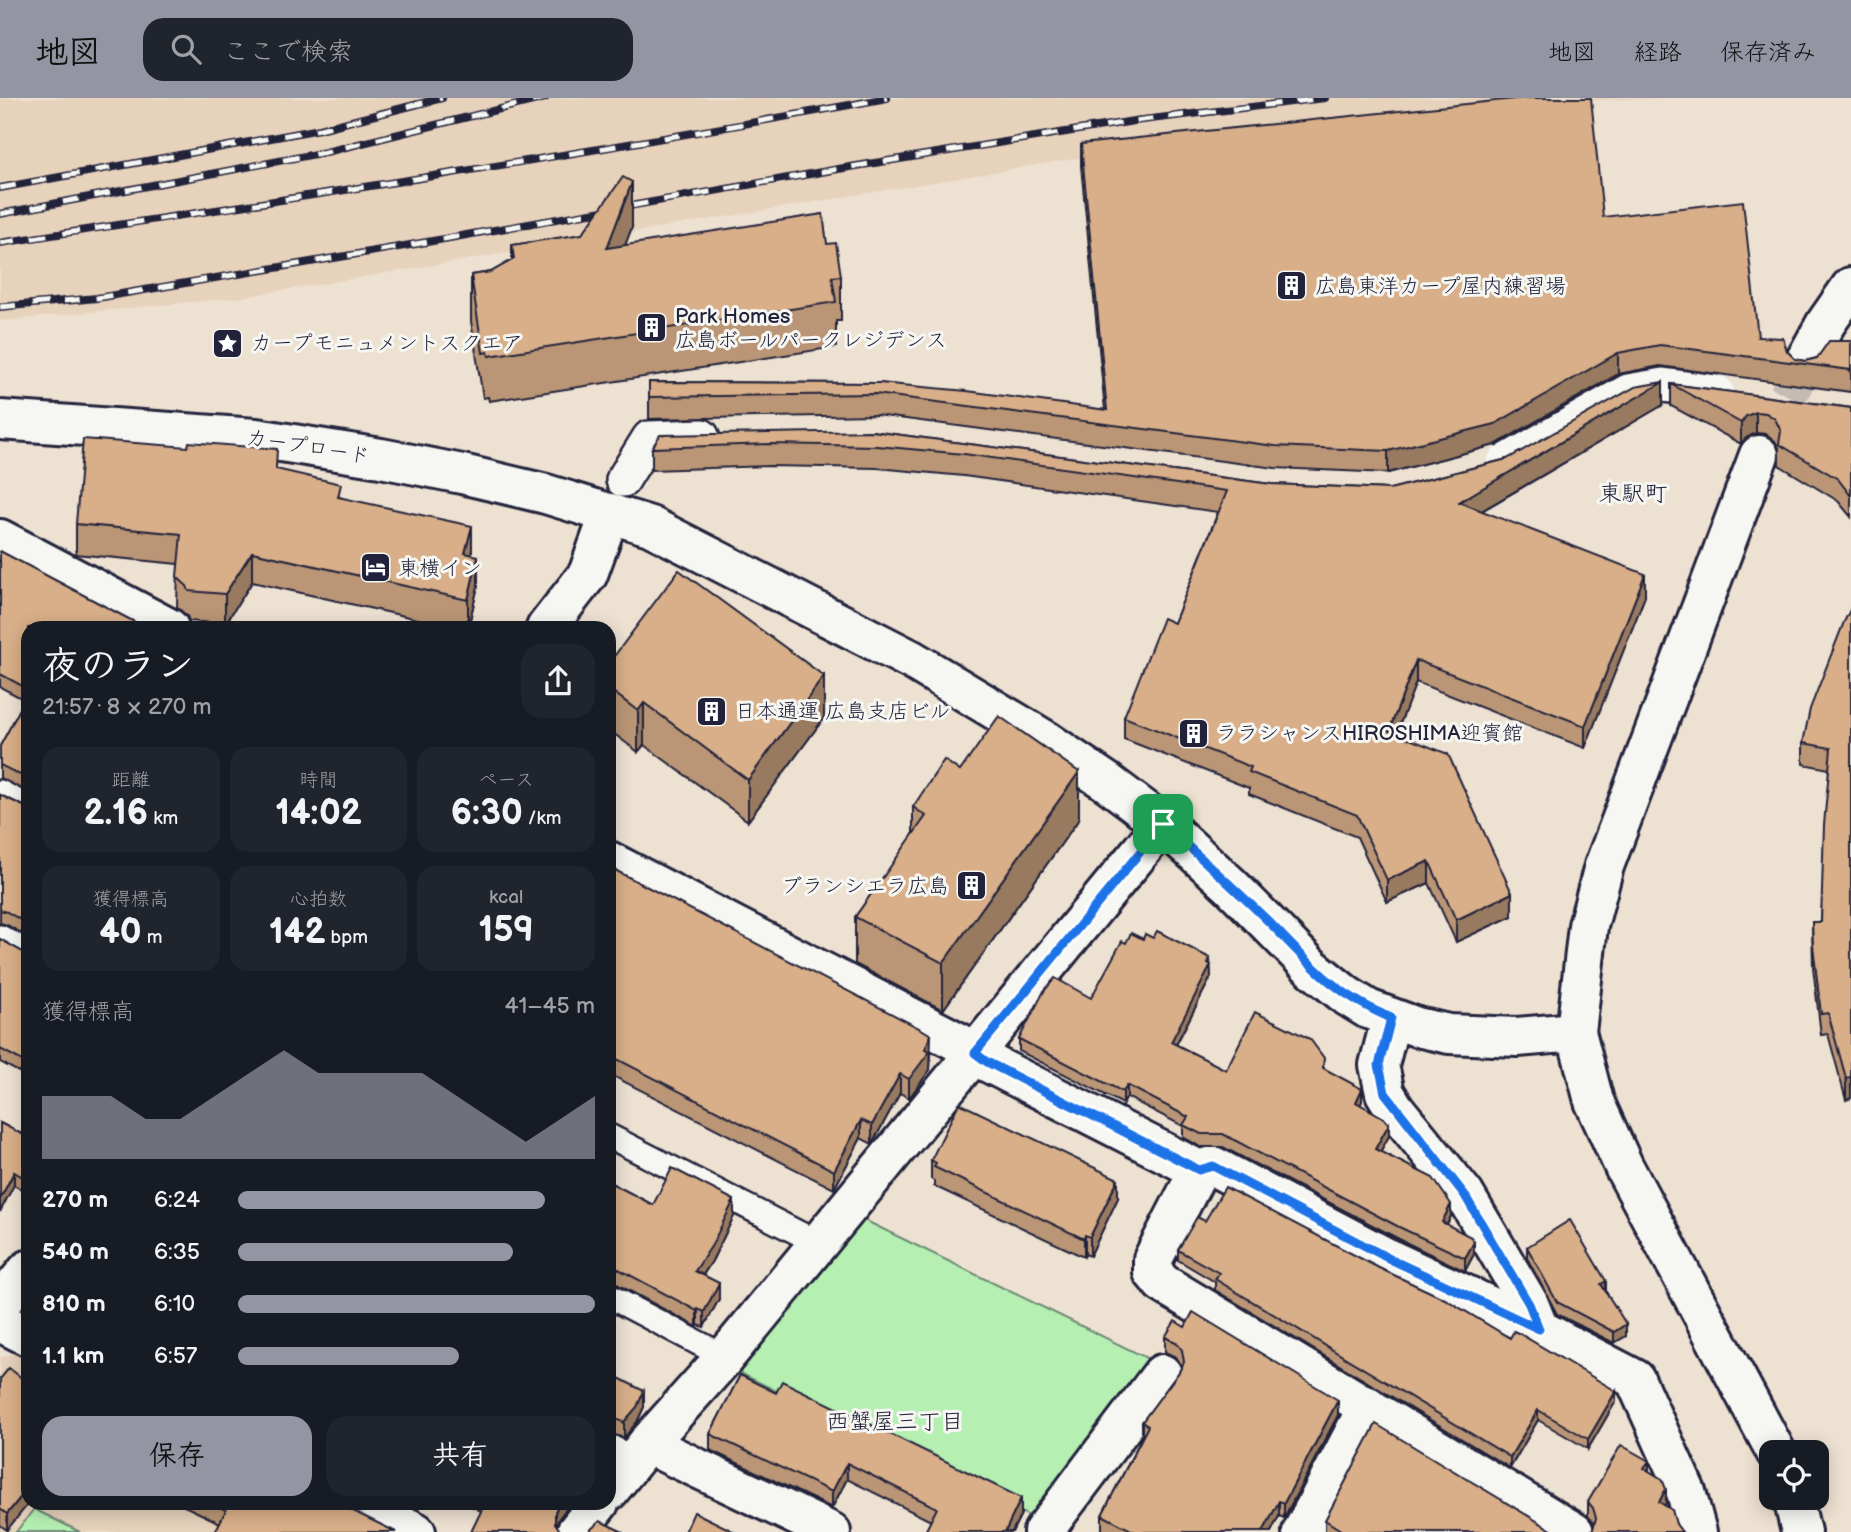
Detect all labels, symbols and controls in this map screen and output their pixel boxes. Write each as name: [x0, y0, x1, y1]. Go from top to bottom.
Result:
search box: [143, 18, 633, 81]
icon: search: [167, 30, 205, 68]
text: 地図: [35, 33, 101, 73]
text: ここで検索: [223, 37, 353, 68]
text: 地図: [1548, 38, 1596, 67]
text: 経路: [1634, 38, 1682, 67]
text: 保存済み: [1720, 38, 1816, 67]
building icon: 広島東洋カープ屋内練習場: [1275, 269, 1309, 303]
place label: 広島東洋カープ屋内練習場: [1315, 274, 1566, 299]
place label: Park Homes 広島ボールパークレジデンス: [675, 304, 947, 353]
building icon: Park Homes 広島ボールパークレジデンス: [635, 311, 669, 345]
place icon: カープモニュメントスクエア: [211, 326, 245, 360]
place label: カープモニュメントスクエア: [251, 331, 523, 356]
street label: カープロード: [244, 425, 372, 469]
district label: 東駅町: [1599, 480, 1668, 508]
hotel icon: 東横イン: [358, 551, 392, 585]
place label: 東横イン: [398, 556, 482, 581]
text: 夜のラン: [42, 644, 194, 689]
button: share: [521, 644, 595, 718]
text: 21:57 · 8 × 270 m: [42, 693, 212, 721]
building icon: 日本通運 広島支店ビル: [695, 694, 729, 728]
place label: 日本通運 広島支店ビル: [735, 699, 950, 724]
building icon: ララシャンスHIROSHIMA迎賓館: [1176, 716, 1210, 750]
place label: ララシャンスHIROSHIMA迎賓館: [1216, 721, 1523, 746]
text: 距離: [112, 769, 150, 792]
text: 時間: [299, 769, 338, 792]
text: ペース: [478, 769, 534, 792]
text: 2.16: [83, 792, 148, 835]
text: 14:02: [275, 792, 362, 835]
text: 6:30: [451, 792, 523, 835]
pin: [1133, 794, 1193, 854]
icon: arrive: [1144, 805, 1182, 843]
text: km: [148, 807, 178, 830]
text: /km: [523, 807, 561, 830]
building icon: ブランシエラ広島: [955, 869, 989, 903]
place label: ブランシエラ広島: [781, 874, 949, 899]
text: kcal: [489, 886, 523, 909]
text: 獲得標高: [93, 888, 169, 911]
text: 心拍数: [290, 888, 347, 911]
text: 159: [478, 909, 534, 952]
text: 40: [99, 911, 142, 954]
text: 142: [269, 911, 325, 954]
text: m: [142, 926, 162, 949]
text: bpm: [325, 926, 368, 949]
text: 41–45 m: [504, 992, 595, 1020]
text: 獲得標高: [42, 998, 134, 1026]
text: 270 m: [42, 1186, 108, 1214]
text: 6:24: [154, 1186, 200, 1214]
text: 540 m: [42, 1238, 109, 1266]
text: 6:35: [154, 1238, 200, 1266]
text: 810 m: [42, 1290, 106, 1318]
text: 6:10: [154, 1290, 195, 1318]
text: 1.1 km: [42, 1342, 104, 1370]
text: 6:57: [154, 1342, 197, 1370]
district label: 西蟹屋三丁目: [826, 1408, 964, 1436]
button: 保存: [42, 1416, 312, 1496]
button: 共有: [326, 1416, 595, 1496]
map controls: [1759, 1440, 1829, 1510]
button: locate: [1759, 1440, 1829, 1510]

